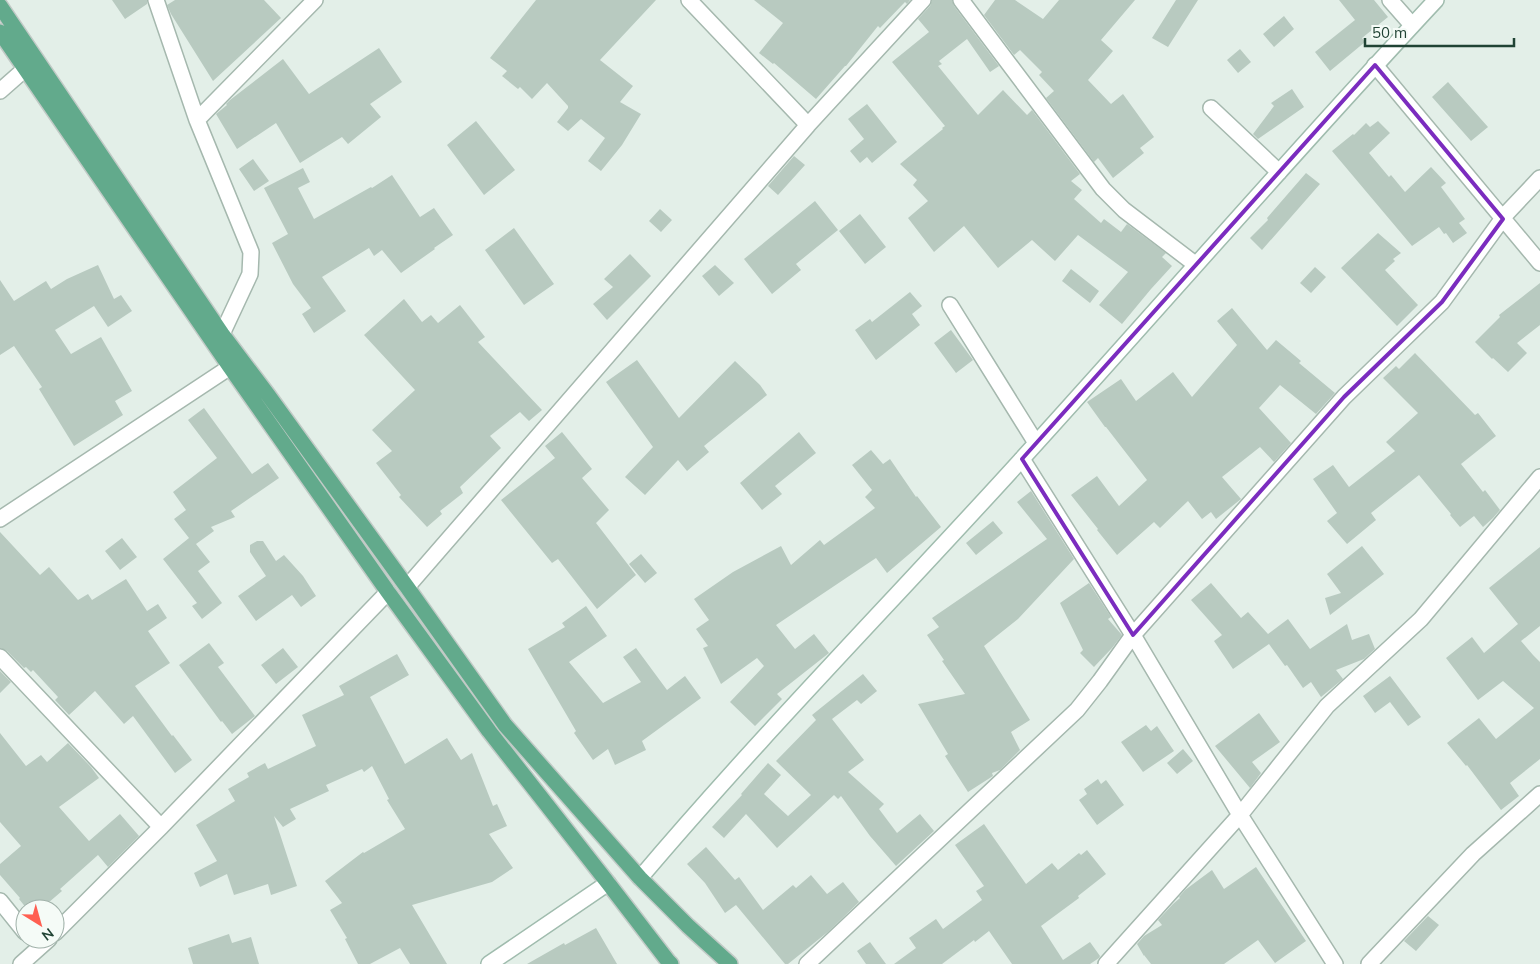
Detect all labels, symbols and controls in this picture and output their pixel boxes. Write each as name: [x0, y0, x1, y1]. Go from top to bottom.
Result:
scale bar: [1365, 15, 1514, 47]
text: 50 m: [1372, 23, 1407, 42]
north arrow: [15, 899, 65, 949]
text: N: [38, 924, 57, 945]

